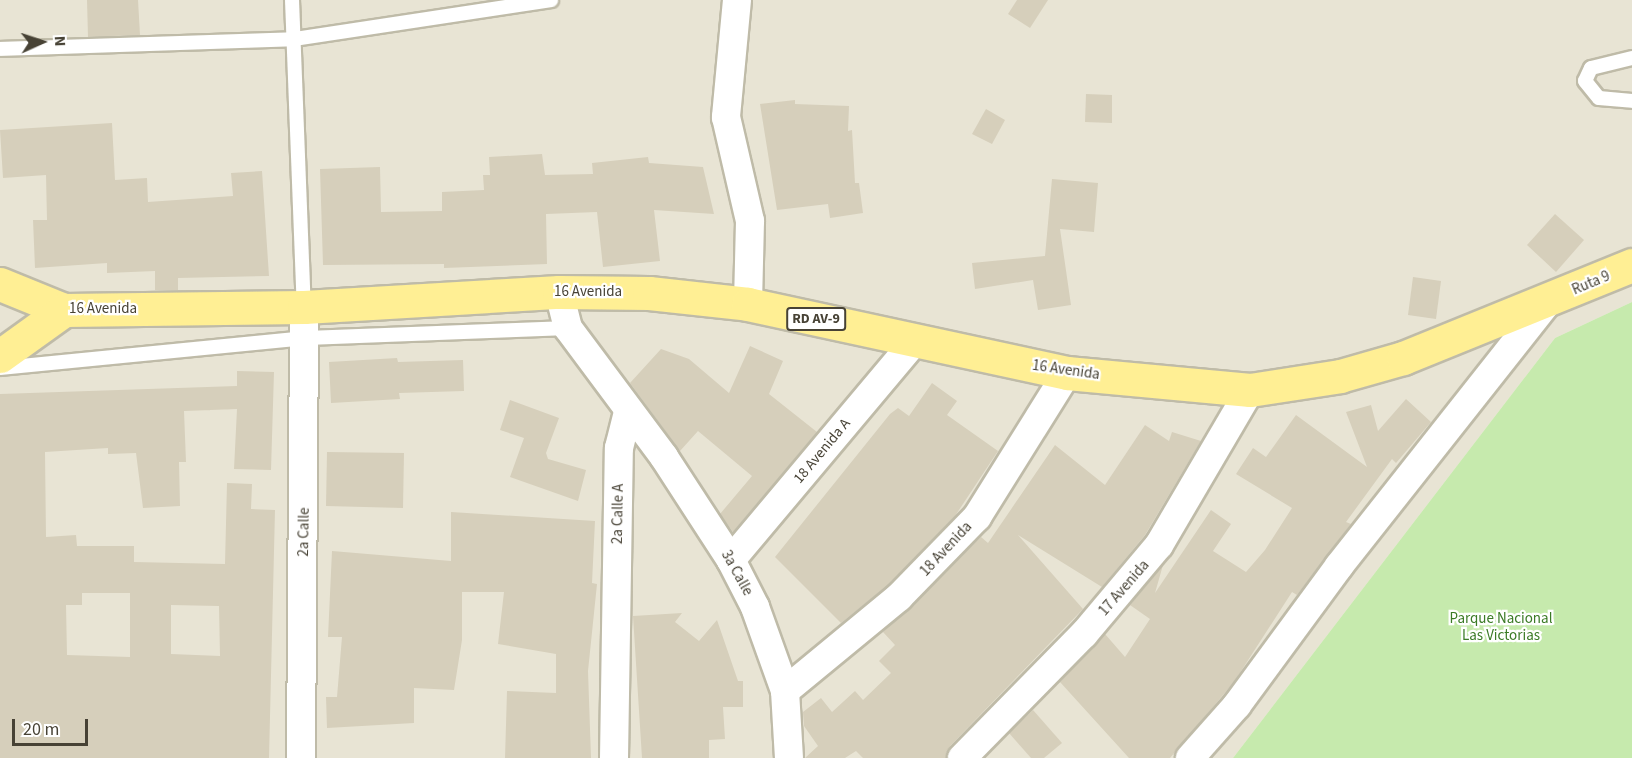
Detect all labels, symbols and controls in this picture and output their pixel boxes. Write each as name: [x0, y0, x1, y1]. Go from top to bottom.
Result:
north arrow: [12, 12, 72, 72]
text: N: [49, 35, 71, 47]
street label: Ruta 9: [1569, 267, 1613, 299]
street label: 16 Avenida: [554, 283, 622, 301]
street label: 16 Avenida: [69, 300, 137, 318]
road number: RD AV-9: [786, 308, 846, 330]
street label: 16 Avenida: [1031, 356, 1101, 384]
street label: 18 Avenida A: [790, 415, 854, 487]
street label: 2a Calle A: [608, 484, 628, 544]
street label: 2a Calle: [295, 507, 313, 557]
street label: 18 Avenida: [916, 518, 976, 580]
street label: 3a Calle: [717, 547, 757, 599]
street label: 17 Avenida: [1095, 556, 1153, 620]
park label: Parque Nacional Las Victorias: [1450, 609, 1552, 644]
scale bar: [15, 707, 92, 745]
text: 20 m: [23, 717, 59, 742]

